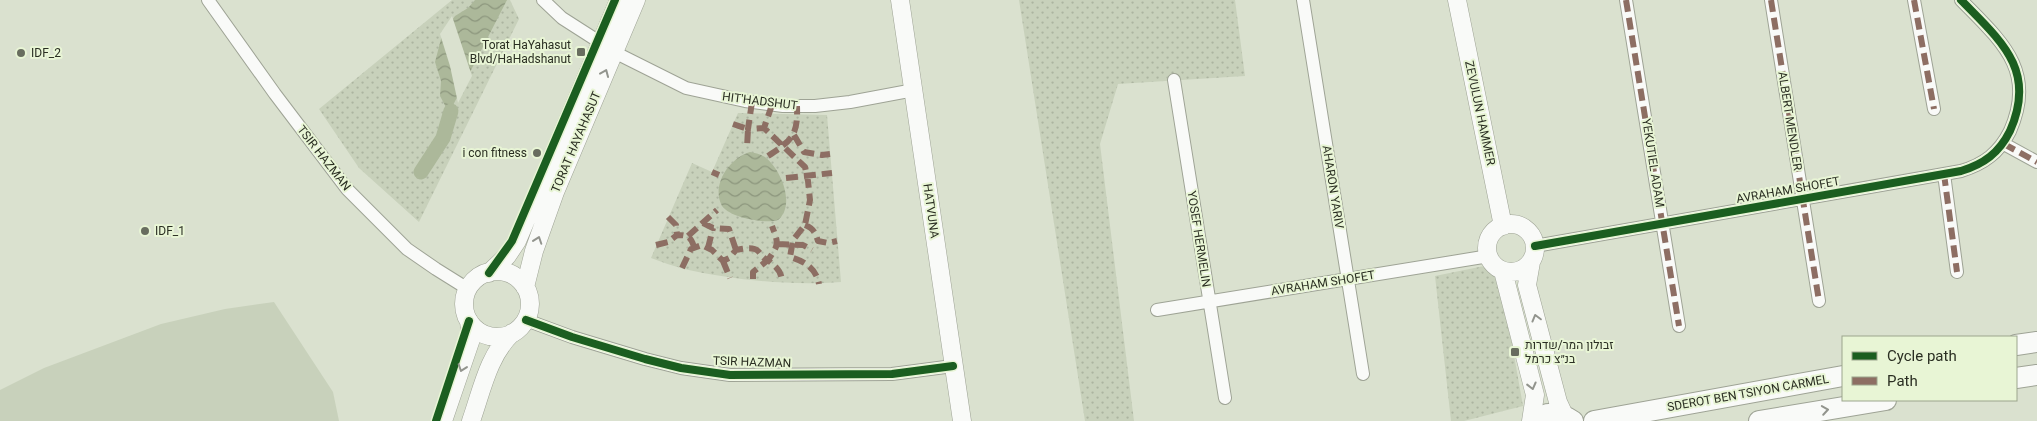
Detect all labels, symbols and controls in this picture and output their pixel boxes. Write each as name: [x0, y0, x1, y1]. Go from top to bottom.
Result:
place label: Torat HaYahasut Blvd/HaHadshanut: [470, 38, 571, 66]
place label: IDF_2: [31, 46, 61, 60]
marker: Torat HaYahasut Blvd/HaHadshanut: [575, 46, 587, 58]
marker: IDF_2: [15, 47, 27, 59]
street label: ZEVULUN HAMMER: [1462, 59, 1498, 167]
one-way arrow: [599, 69, 610, 78]
street label: ALBERT MENDLER: [1775, 71, 1805, 172]
street label: TORAT HAYAHASUT: [548, 89, 604, 195]
street label: HIT'HADSHUT: [721, 89, 799, 113]
street label: YEKUTIEL ADAM: [1639, 118, 1667, 208]
street label: TSIR HAZMAN: [294, 123, 354, 193]
street label: AHARON YARIV: [1319, 144, 1347, 230]
place label: i con fitness: [462, 146, 527, 160]
marker: i con fitness: [531, 147, 543, 159]
street label: AVRAHAM SHOFET: [1735, 174, 1841, 206]
street label: HATVUNA: [920, 183, 942, 239]
street label: YOSEF HERMELIN: [1184, 190, 1214, 288]
place label: IDF_1: [155, 224, 185, 238]
marker: IDF_1: [139, 225, 151, 237]
one-way arrow: [532, 236, 542, 244]
street label: AVRAHAM SHOFET: [1270, 268, 1376, 298]
one-way arrow: [1531, 314, 1542, 323]
legend: [1842, 336, 2017, 401]
place label: זבולון המר/שדרות בנ״צ כרמל: [1525, 338, 1613, 366]
marker: זבולון המר/שדרות בנ״צ כרמל: [1509, 346, 1521, 358]
text: Cycle path: [1887, 347, 1957, 365]
street label: TSIR HAZMAN: [713, 354, 791, 370]
one-way arrow: [457, 363, 467, 371]
street label: SDEROT BEN TSIYON CARMEL: [1666, 372, 1830, 414]
text: Path: [1887, 372, 1918, 390]
one-way arrow: [1526, 381, 1537, 390]
one-way arrow: [1820, 406, 1829, 416]

